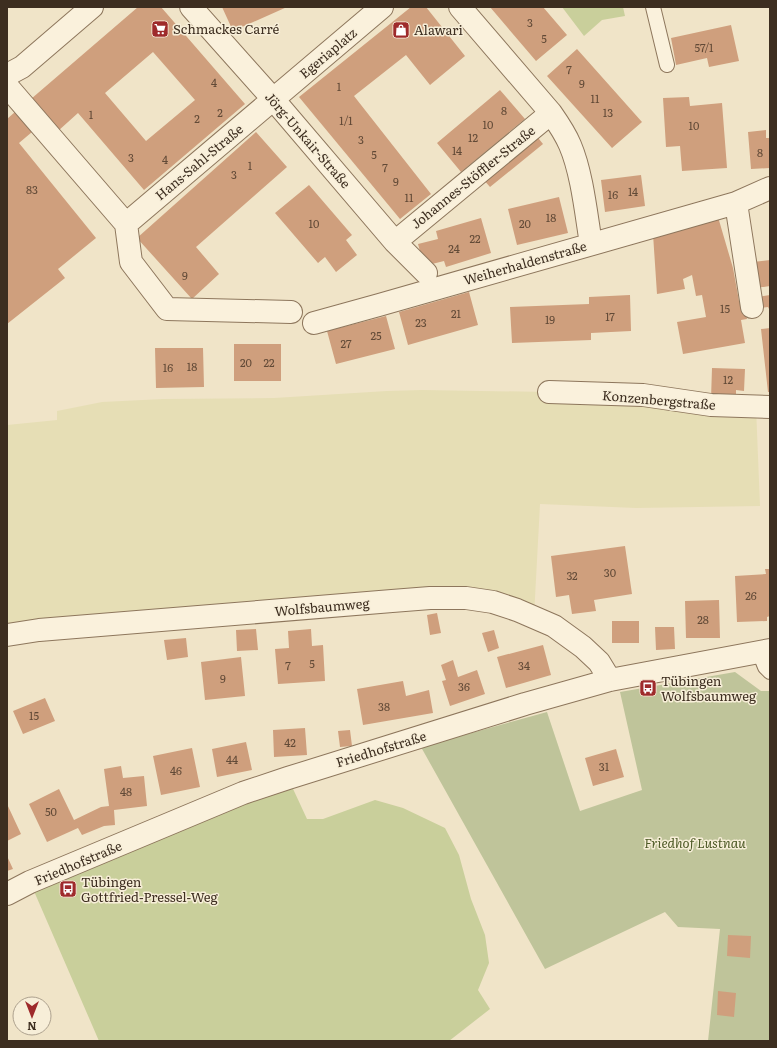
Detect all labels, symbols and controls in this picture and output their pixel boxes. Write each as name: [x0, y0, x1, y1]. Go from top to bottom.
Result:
house number: 3: [527, 14, 533, 30]
supermarket icon: Schmackes Carré: [150, 19, 170, 39]
place label: Schmackes Carré: [173, 19, 279, 38]
shop icon: Alawari: [391, 20, 411, 40]
place label: Alawari: [414, 20, 464, 39]
street label: Egeriaplatz: [295, 23, 360, 82]
house number: 5: [541, 30, 547, 46]
house number: 57/1: [694, 39, 714, 55]
house number: 7: [566, 61, 572, 77]
house number: 4: [211, 74, 217, 90]
house number: 9: [579, 75, 585, 91]
house number: 1: [337, 78, 342, 94]
street label: Jörg-Unkair-Straße: [261, 87, 356, 192]
house number: 11: [591, 90, 600, 106]
house number: 8: [501, 102, 507, 118]
house number: 2: [217, 104, 223, 120]
house number: 13: [603, 104, 613, 120]
house number: 1: [89, 106, 94, 122]
house number: 2: [194, 110, 200, 126]
house number: 1/1: [339, 112, 353, 128]
house number: 10: [483, 116, 493, 132]
house number: 10: [689, 117, 699, 133]
street label: Hans-Sahl-Straße: [151, 119, 247, 204]
street label: Johannes-Stöffler-Straße: [407, 120, 539, 233]
house number: 12: [468, 129, 478, 145]
house number: 3: [358, 131, 364, 147]
house number: 14: [452, 142, 462, 158]
house number: 8: [757, 144, 763, 160]
house number: 5: [371, 146, 377, 162]
house number: 3: [128, 149, 134, 165]
house number: 4: [162, 151, 168, 167]
house number: 1: [248, 157, 253, 173]
house number: 7: [382, 159, 388, 175]
house number: 3: [231, 166, 237, 182]
house number: 9: [393, 173, 399, 189]
house number: 83: [26, 181, 38, 197]
house number: 14: [628, 183, 638, 199]
house number: 16: [608, 186, 618, 202]
house number: 11: [405, 189, 414, 205]
house number: 18: [546, 209, 556, 225]
house number: 10: [309, 215, 319, 231]
house number: 20: [519, 215, 531, 231]
house number: 22: [469, 230, 481, 246]
street label: Weiherhaldenstraße: [461, 236, 589, 289]
house number: 24: [448, 240, 460, 256]
house number: 9: [182, 267, 188, 283]
house number: 15: [720, 300, 730, 316]
house number: 21: [451, 305, 462, 321]
house number: 17: [605, 308, 615, 324]
house number: 19: [545, 311, 555, 327]
house number: 23: [415, 314, 427, 330]
house number: 25: [370, 327, 382, 343]
house number: 27: [340, 335, 352, 351]
house number: 20: [240, 354, 252, 370]
house number: 22: [263, 354, 275, 370]
house number: 18: [187, 358, 197, 374]
house number: 16: [163, 359, 173, 375]
house number: 12: [723, 371, 733, 387]
street label: Konzenbergstraße: [601, 385, 717, 414]
house number: 30: [604, 564, 616, 580]
house number: 32: [566, 567, 578, 583]
house number: 26: [745, 587, 757, 603]
street label: Wolfsbaumweg: [274, 593, 371, 620]
house number: 28: [697, 611, 709, 627]
house number: 5: [309, 655, 315, 671]
house number: 7: [285, 657, 291, 673]
house number: 34: [518, 657, 530, 673]
house number: 9: [220, 670, 226, 686]
place label: Tübingen Wolfsbaumweg: [661, 671, 757, 705]
house number: 36: [458, 678, 470, 694]
bus stop icon: Tübingen Wolfsbaumweg: [638, 678, 658, 698]
house number: 38: [378, 698, 390, 714]
house number: 15: [29, 707, 39, 723]
street label: Friedhofstraße: [333, 726, 429, 771]
house number: 42: [284, 734, 296, 750]
house number: 44: [226, 751, 238, 767]
house number: 31: [599, 758, 610, 774]
house number: 46: [170, 762, 182, 778]
house number: 48: [120, 783, 132, 799]
house number: 50: [45, 803, 57, 819]
park label: Friedhof Lustnau: [644, 833, 746, 852]
street label: Friedhofstraße: [31, 835, 125, 890]
place label: Tübingen Gottfried-Pressel-Weg: [81, 872, 218, 906]
bus stop icon: Tübingen Gottfried-Pressel-Weg: [58, 879, 78, 899]
north arrow: [12, 996, 52, 1036]
text: N: [27, 1019, 37, 1035]

